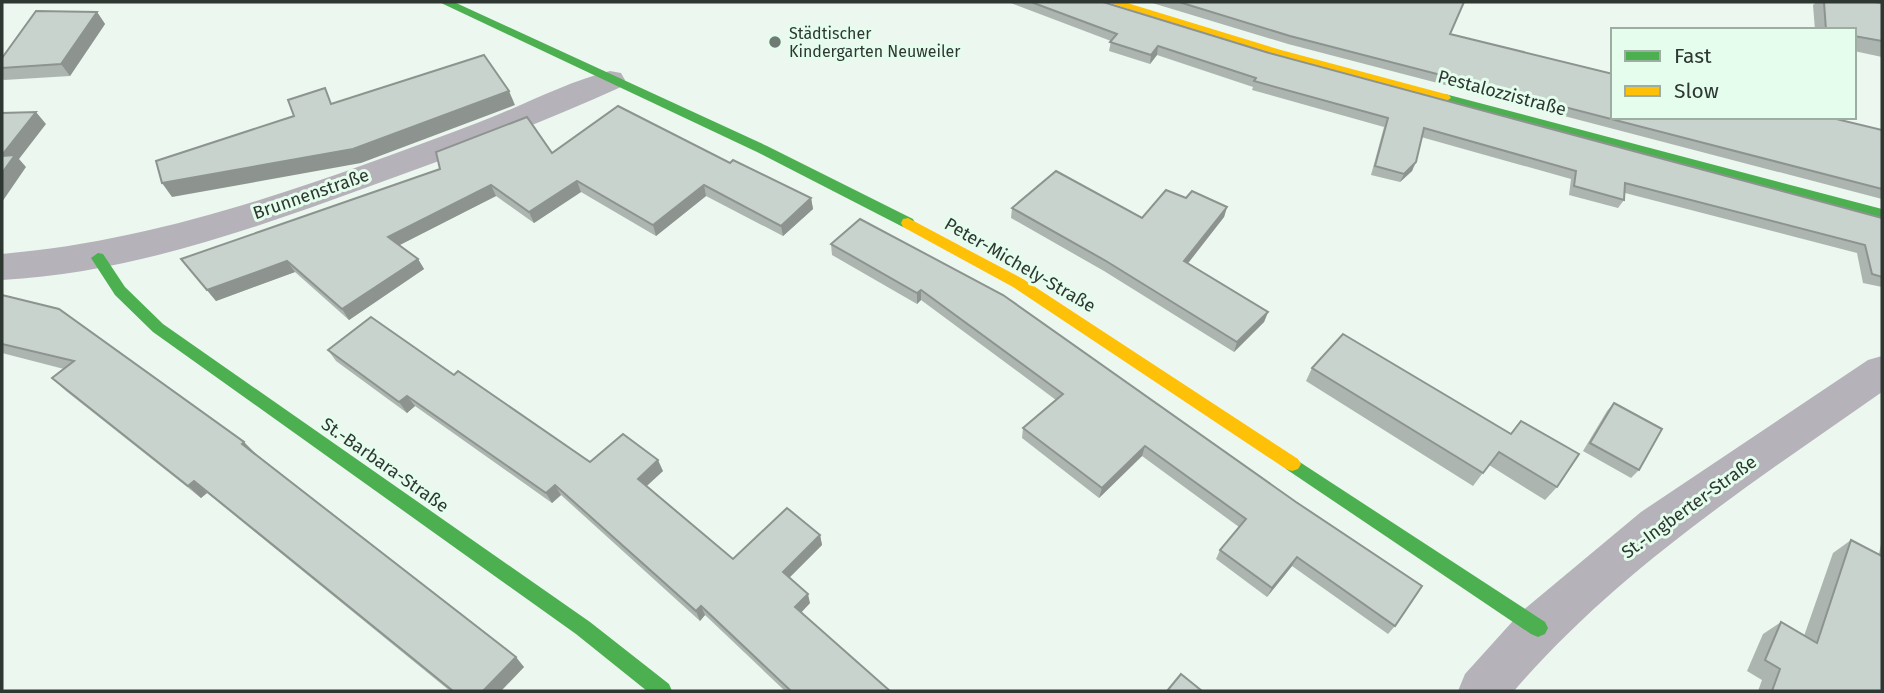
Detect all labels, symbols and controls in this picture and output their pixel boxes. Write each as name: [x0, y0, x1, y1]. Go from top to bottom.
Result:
place label: Städtischer Kindergarten Neuweiler: [789, 24, 961, 61]
legend: [1611, 28, 1856, 119]
marker: Städtischer Kindergarten Neuweiler: [767, 34, 783, 50]
text: Fast: [1674, 43, 1712, 69]
street label: Pestalozzistraße: [1435, 65, 1569, 121]
text: Slow: [1674, 78, 1719, 104]
street label: Brunnenstraße: [250, 164, 372, 224]
street label: Peter-Michely-Straße: [941, 213, 1099, 317]
street label: St.-Barbara-Straße: [317, 413, 453, 517]
street label: St.-Ingberter-Straße: [1617, 451, 1761, 563]

